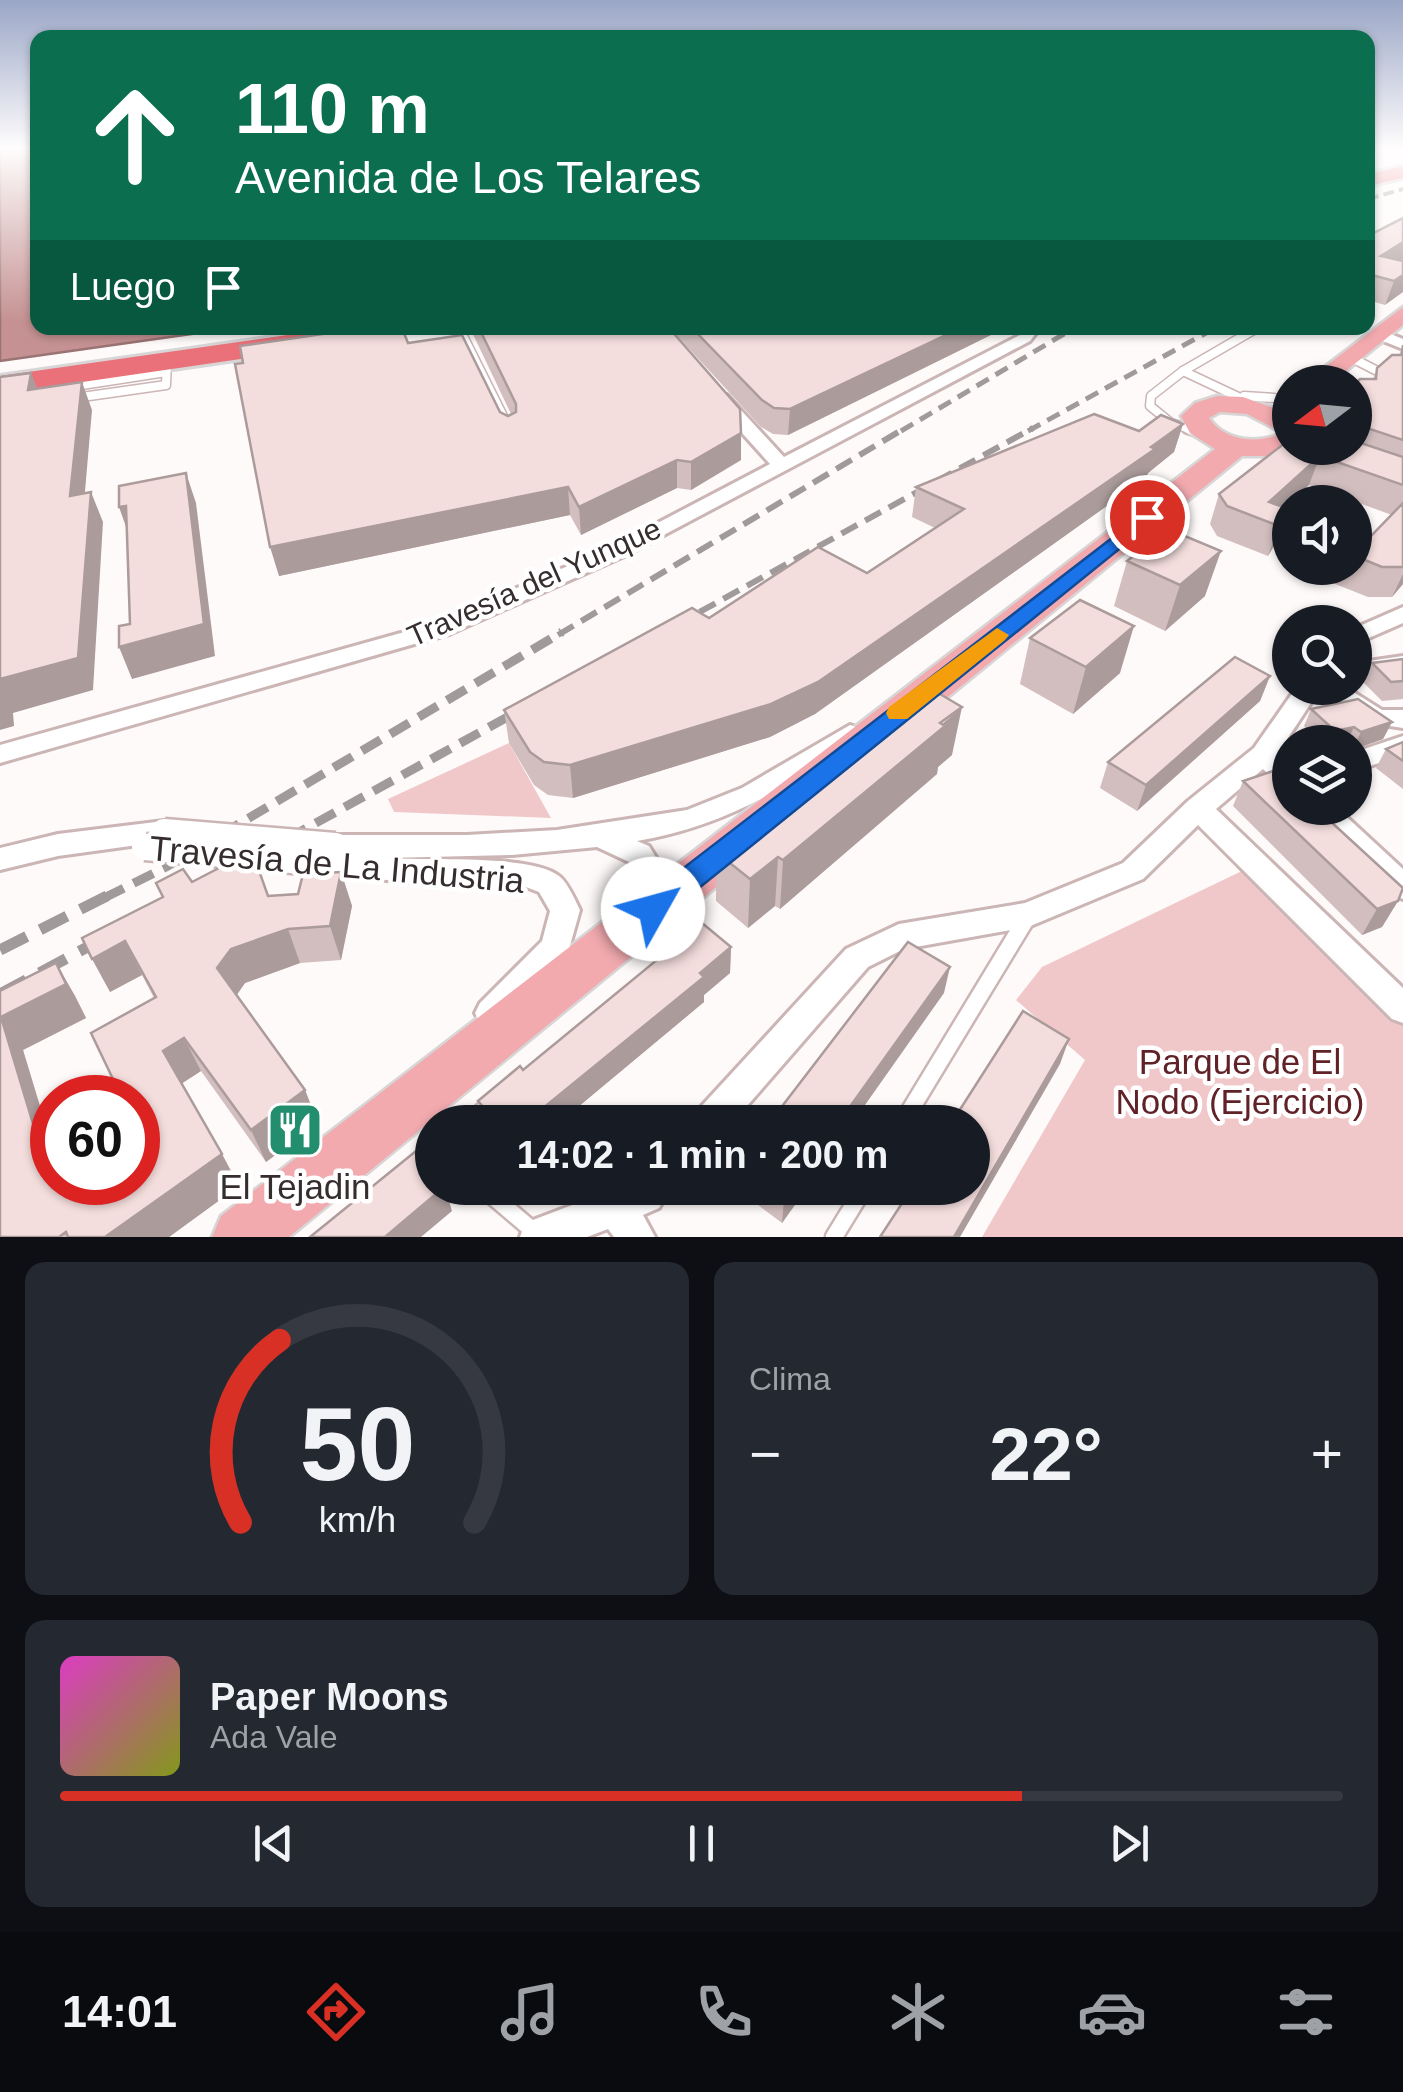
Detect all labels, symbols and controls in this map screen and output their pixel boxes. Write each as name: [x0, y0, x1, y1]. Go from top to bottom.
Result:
icon: ahead: [70, 70, 200, 200]
text: 110 m: [235, 70, 430, 148]
text: Avenida de Los Telares: [235, 152, 701, 203]
icon: arrive: [196, 260, 251, 315]
text: Luego: [70, 266, 176, 308]
north arrow: [1272, 365, 1372, 465]
map controls: [1272, 365, 1372, 825]
pin: [1105, 475, 1190, 560]
button: sound: [1272, 485, 1372, 585]
icon: arrive: [1120, 490, 1175, 545]
street label: Travesía del Yunque: [402, 511, 666, 653]
button: search: [1272, 605, 1372, 705]
button: layers: [1272, 725, 1372, 825]
street label: Travesía de La Industria: [148, 828, 527, 900]
position arrow: [601, 857, 705, 961]
park label: Parque de El Nodo (Ejercicio): [1116, 1042, 1364, 1121]
speed limit sign: 60: [30, 1075, 160, 1205]
restaurant icon: El Tejadin: [265, 1100, 325, 1160]
text: 14:02 · 1 min · 200 m: [517, 1134, 888, 1176]
place label: El Tejadin: [219, 1167, 371, 1206]
text: Clima: [749, 1361, 831, 1397]
text: 50: [299, 1386, 415, 1502]
text: 22°: [989, 1412, 1103, 1496]
text: −: [749, 1423, 781, 1485]
text: +: [1311, 1423, 1343, 1485]
text: km/h: [318, 1500, 396, 1540]
text: Paper Moons: [210, 1676, 449, 1718]
text: Ada Vale: [210, 1719, 338, 1755]
icon: previous: [246, 1816, 301, 1871]
icon: pause: [674, 1816, 729, 1871]
icon: next: [1102, 1816, 1157, 1871]
icon: directions: [301, 1977, 371, 2047]
icon: music: [495, 1977, 565, 2047]
icon: phone: [689, 1977, 759, 2047]
icon: climate: [883, 1977, 953, 2047]
icon: car: [1077, 1977, 1147, 2047]
icon: filters: [1271, 1977, 1341, 2047]
text: 14:01: [62, 1986, 177, 2037]

